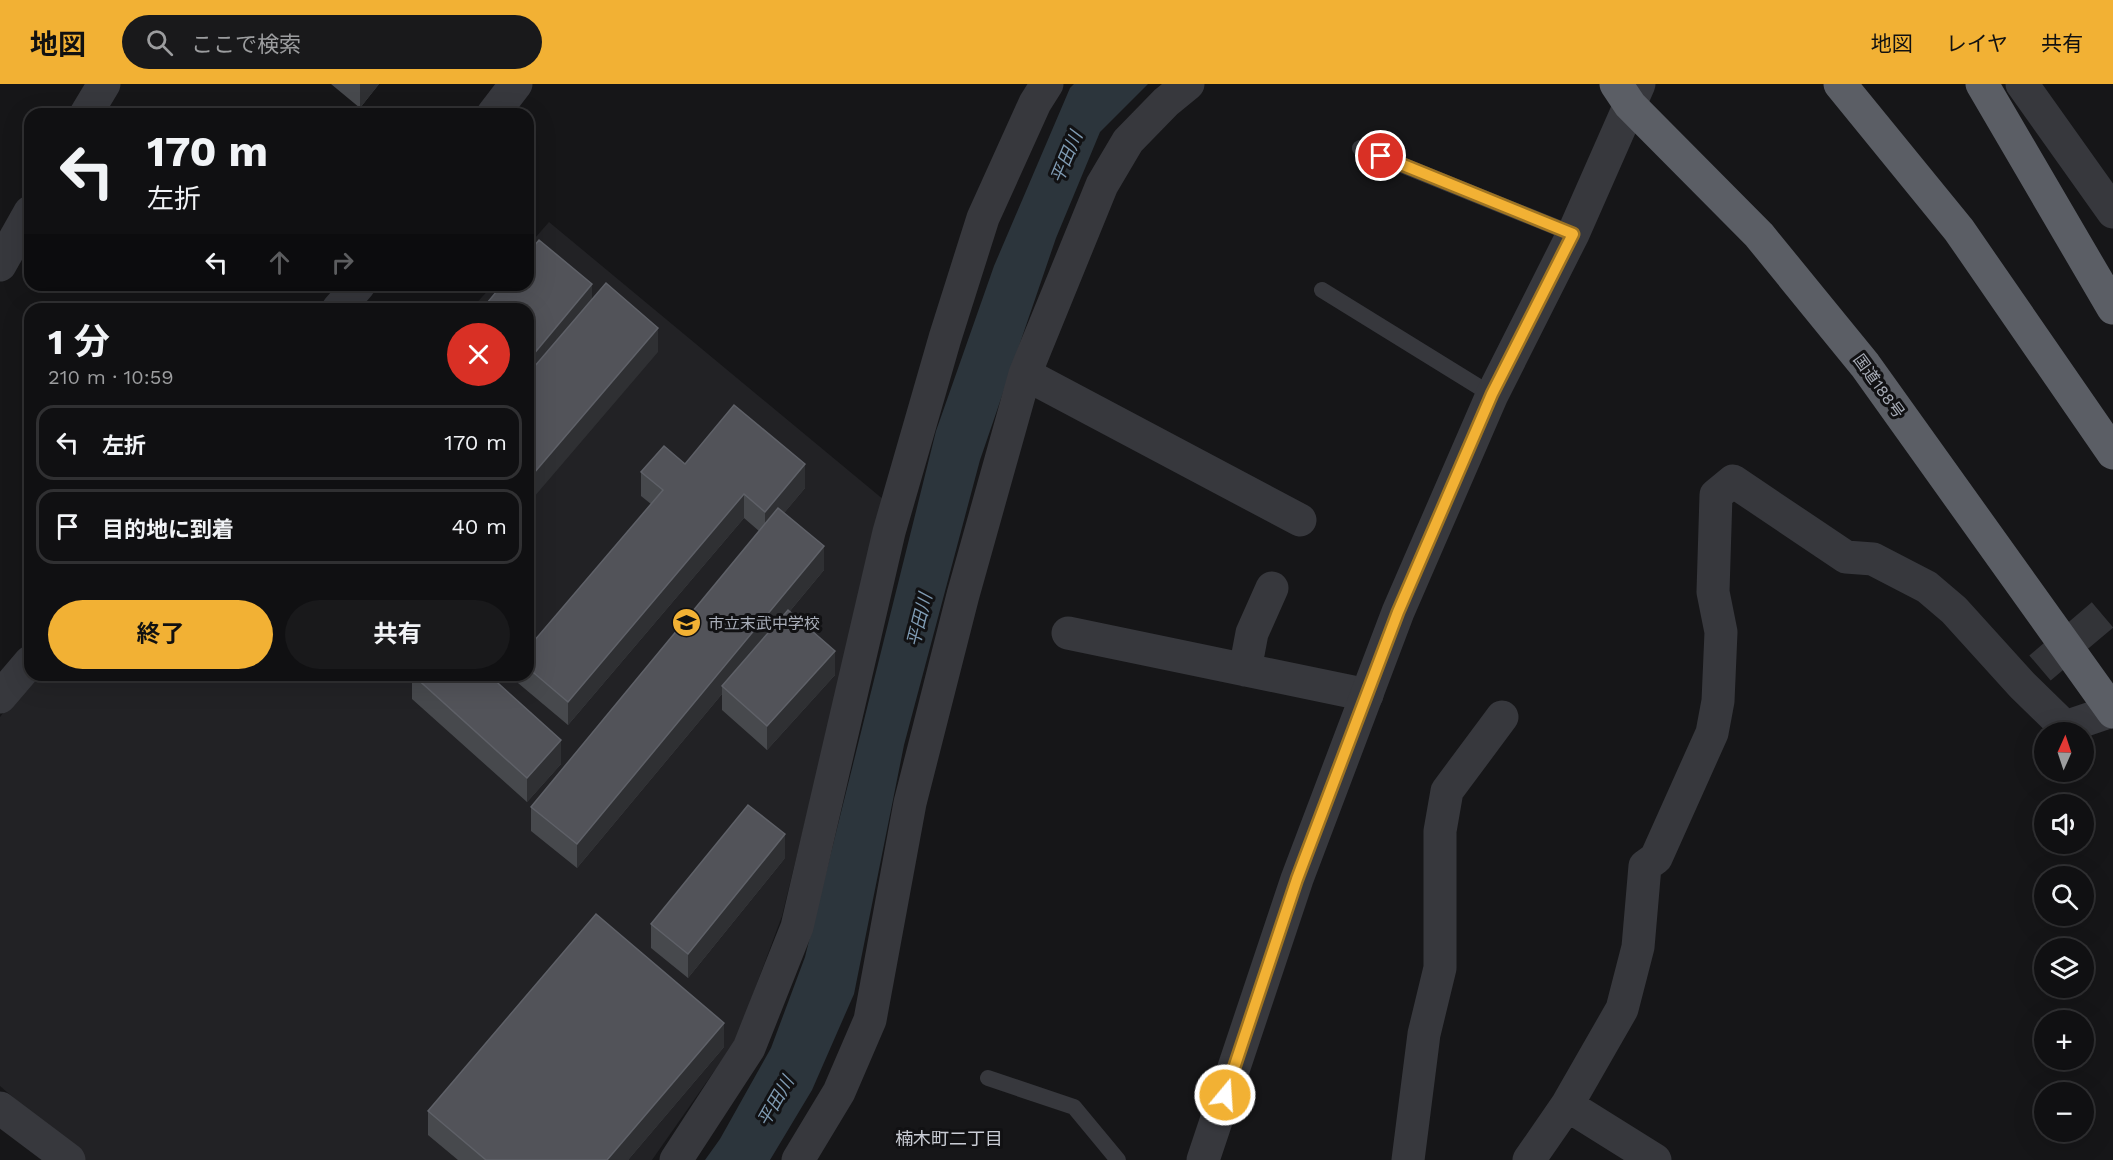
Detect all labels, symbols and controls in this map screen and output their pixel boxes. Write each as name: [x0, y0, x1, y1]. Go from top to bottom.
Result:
search box: [122, 15, 542, 69]
icon: search: [143, 26, 176, 59]
text: 地図: [30, 28, 86, 61]
text: 地図: [1871, 31, 1913, 56]
text: レイヤ: [1946, 31, 2008, 56]
text: 共有: [2041, 31, 2083, 56]
text: ここで検索: [191, 32, 301, 57]
water label: 平田川: [1046, 126, 1087, 186]
text: 170 m: [147, 127, 268, 176]
pin: [1355, 130, 1406, 181]
icon: left: [48, 132, 126, 210]
icon: arrive: [1364, 139, 1397, 172]
text: 左折: [147, 183, 201, 215]
icon: left: [200, 246, 233, 279]
icon: ahead: [263, 246, 296, 279]
icon: right: [326, 246, 359, 279]
text: 1 分: [48, 321, 110, 363]
button: close: [447, 323, 510, 386]
street label: 国道188号: [1850, 351, 1908, 421]
text: 210 m · 10:59: [48, 365, 174, 389]
icon: left: [51, 426, 84, 459]
text: 170 m: [444, 430, 507, 455]
text: 左折: [102, 433, 146, 458]
icon: arrive: [51, 510, 84, 543]
text: 40 m: [451, 514, 507, 539]
text: 目的地に到着: [102, 517, 234, 542]
water label: 平田川: [902, 589, 936, 649]
button: 終了: [48, 600, 273, 669]
button: 共有: [285, 600, 510, 669]
school or university icon: 市立末武中学校: [671, 607, 703, 639]
place label: 市立末武中学校: [708, 614, 820, 633]
north arrow: [2034, 722, 2094, 782]
map controls: [2034, 722, 2094, 1142]
button: sound: [2034, 794, 2094, 854]
button: search: [2034, 866, 2094, 926]
button: layers: [2034, 938, 2094, 998]
button: +: [2034, 1010, 2094, 1070]
position arrow: [1193, 1063, 1257, 1127]
water label: 平田川: [752, 1071, 799, 1130]
button: −: [2034, 1082, 2094, 1142]
district label: 楠木町二丁目: [895, 1128, 1003, 1149]

